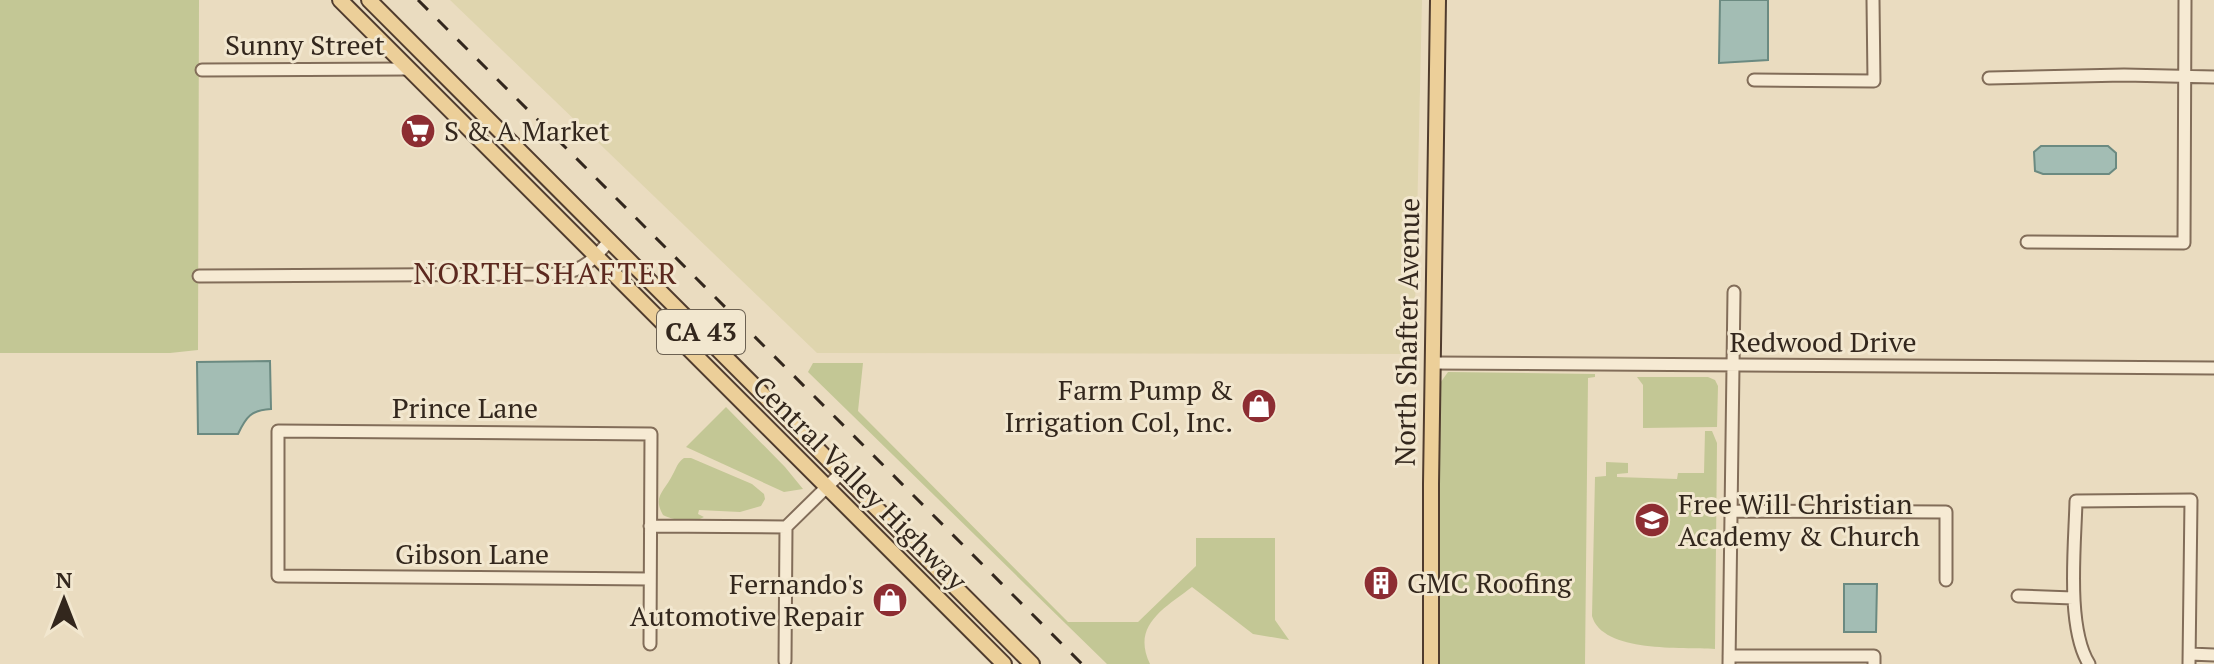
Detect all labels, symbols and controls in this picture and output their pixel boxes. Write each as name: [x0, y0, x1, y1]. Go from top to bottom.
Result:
street label: Sunny Street: [225, 26, 386, 63]
supermarket icon: S & A Market: [399, 112, 437, 150]
place label: S & A Market: [444, 112, 610, 149]
street label: North Shafter Avenue: [1386, 197, 1427, 466]
district label: NORTH SHAFTER: [413, 253, 679, 293]
road number: CA 43: [657, 310, 745, 354]
street label: Redwood Drive: [1729, 323, 1917, 360]
street label: Central Valley Highway: [745, 367, 976, 598]
place label: Farm Pump & Irrigation Col, Inc.: [1004, 371, 1233, 440]
shop icon: Farm Pump & Irrigation Col, Inc.: [1240, 387, 1278, 425]
street label: Prince Lane: [392, 389, 538, 426]
place label: Free Will Christian Academy & Church: [1678, 485, 1920, 554]
school or university icon: Free Will Christian Academy & Church: [1633, 501, 1671, 539]
street label: Gibson Lane: [395, 535, 549, 572]
north arrow: [24, 560, 104, 640]
building icon: GMC Roofing: [1362, 564, 1400, 602]
place label: GMC Roofing: [1407, 564, 1573, 601]
text: N: [56, 565, 73, 594]
place label: Fernando's Automotive Repair: [630, 565, 864, 634]
shop icon: Fernando's Automotive Repair: [871, 581, 909, 619]

